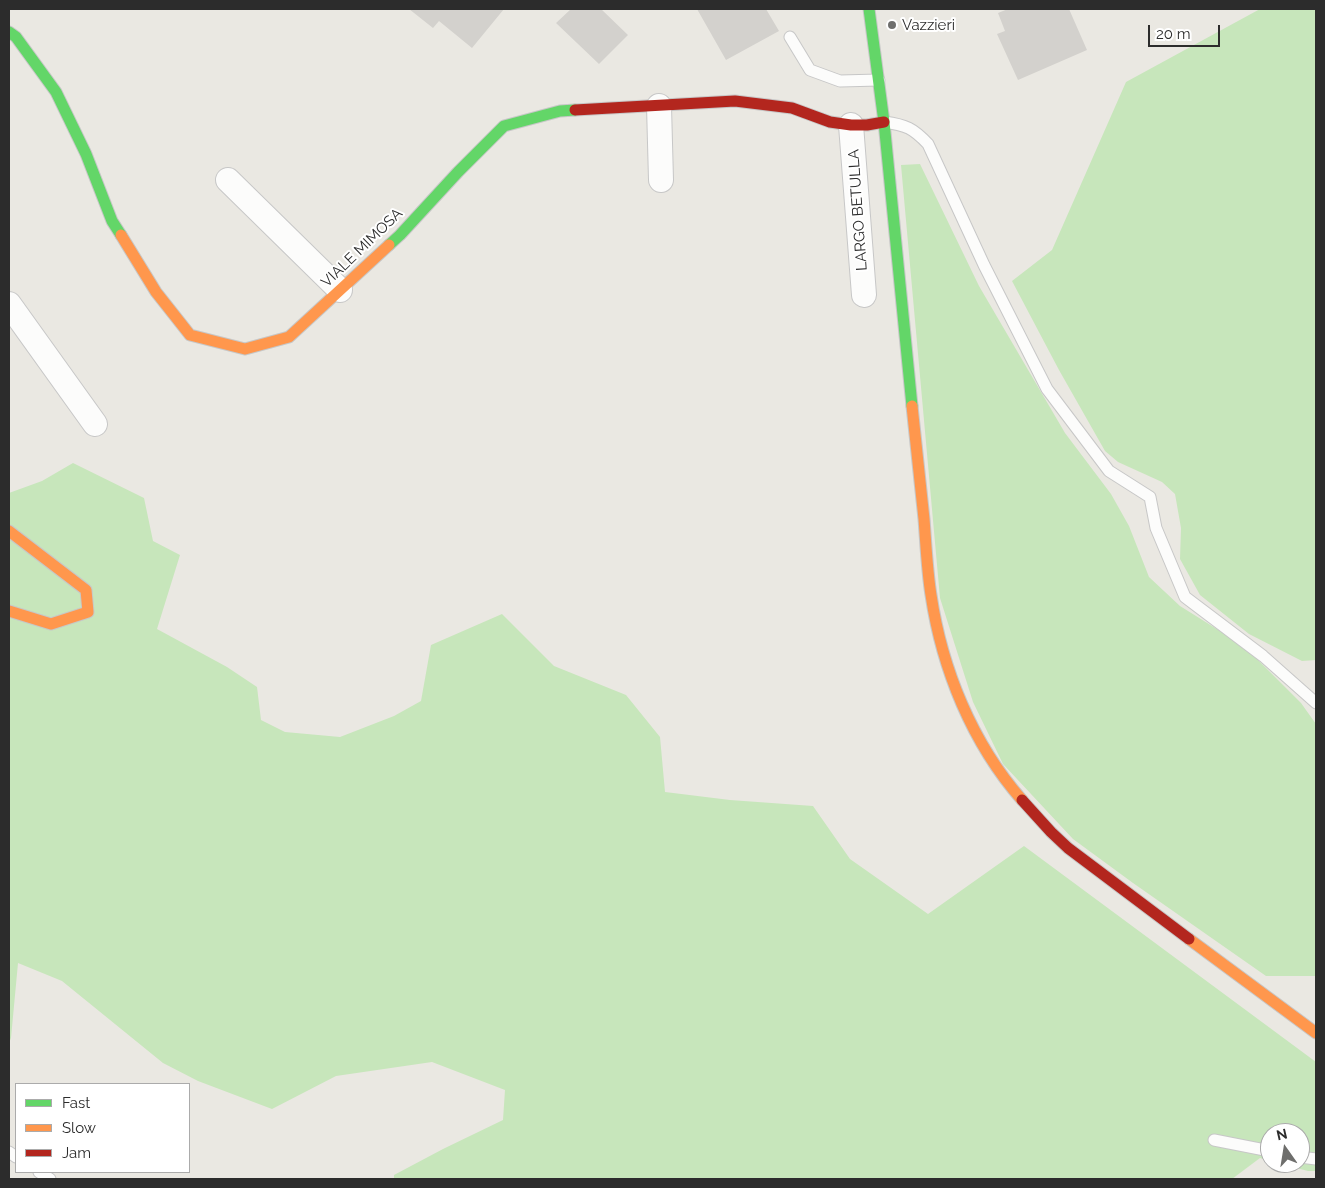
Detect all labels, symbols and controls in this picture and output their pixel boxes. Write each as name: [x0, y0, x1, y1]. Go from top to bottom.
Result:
scale bar: [1150, 15, 1222, 47]
place label: Vazzieri: [902, 16, 955, 34]
marker: Vazzieri: [886, 19, 898, 31]
text: 20 m: [1156, 25, 1191, 43]
street label: LARGO BETULLA: [845, 149, 871, 271]
street label: VIALE MIMOSA: [318, 205, 406, 291]
legend: [15, 1083, 190, 1173]
text: Fast: [62, 1094, 90, 1112]
text: Slow: [62, 1119, 96, 1137]
north arrow: [1260, 1123, 1310, 1173]
text: N: [1275, 1125, 1289, 1143]
text: Jam: [62, 1144, 91, 1162]

